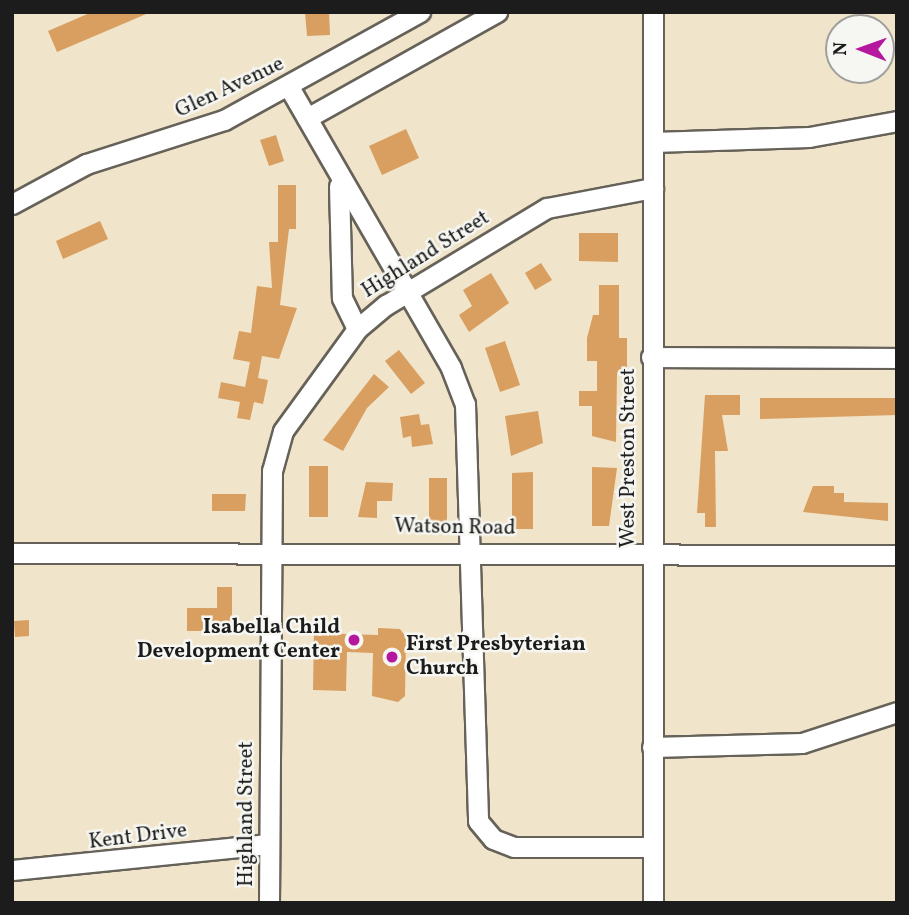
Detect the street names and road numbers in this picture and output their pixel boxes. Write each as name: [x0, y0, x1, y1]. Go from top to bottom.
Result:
street label: Glen Avenue: [172, 52, 288, 124]
street label: Highland Street: [358, 206, 494, 304]
street label: West Preston Street: [616, 368, 642, 548]
street label: Watson Road: [394, 514, 516, 542]
street label: Highland Street: [234, 741, 260, 887]
street label: Kent Drive: [87, 818, 189, 856]

